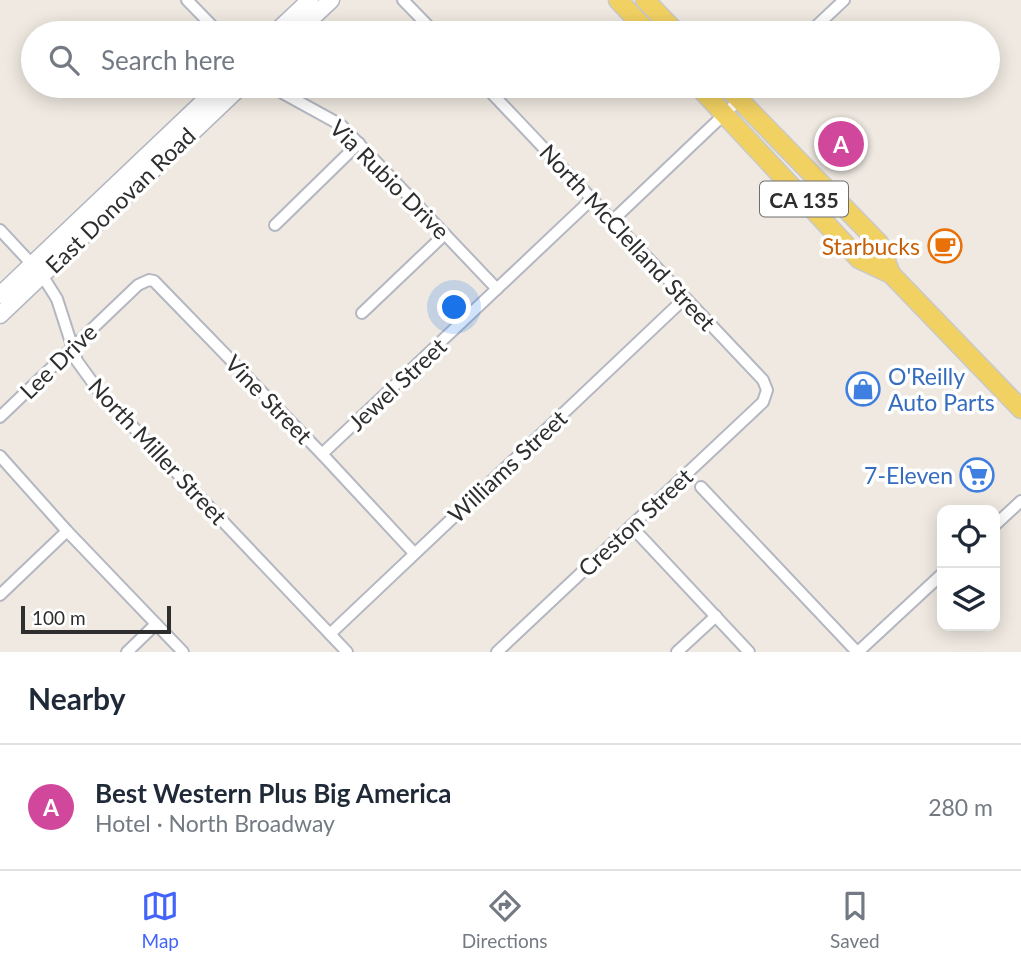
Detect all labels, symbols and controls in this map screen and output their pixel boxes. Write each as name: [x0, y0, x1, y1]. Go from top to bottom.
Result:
search box: [21, 21, 1000, 98]
icon: search: [45, 41, 83, 79]
text: Search here: [101, 44, 235, 76]
street label: Via Rubio Drive: [324, 113, 456, 245]
pin: A: [818, 118, 864, 170]
street label: East Donovan Road: [39, 121, 201, 279]
street label: North McClelland Street: [534, 138, 722, 337]
road number: CA 135: [760, 182, 848, 216]
cafe icon: Starbucks: [926, 227, 964, 265]
place label: Starbucks: [822, 232, 920, 260]
your location: [437, 290, 471, 324]
street label: Lee Drive: [14, 318, 102, 404]
street label: Jewel Street: [342, 331, 452, 436]
street label: Vine Street: [220, 349, 319, 450]
place label: O'Reilly Auto Parts: [888, 362, 995, 416]
shop icon: O'Reilly Auto Parts: [844, 370, 882, 408]
street label: North Miller Street: [83, 372, 233, 530]
street label: Williams Street: [442, 403, 573, 528]
supermarket icon: 7-Eleven: [958, 456, 996, 494]
place label: 7-Eleven: [864, 461, 953, 489]
street label: Creston Street: [572, 462, 698, 582]
map controls: [937, 505, 1000, 631]
button: locate: [937, 505, 1000, 568]
button: layers: [937, 568, 1000, 631]
scale bar: [21, 603, 172, 635]
text: 100 m: [32, 606, 86, 629]
text: Nearby: [28, 680, 126, 716]
text: Best Western Plus Big America: [95, 777, 452, 809]
text: A: [43, 793, 59, 821]
text: 280 m: [928, 793, 993, 821]
text: Hotel · North Broadway: [95, 809, 335, 837]
tab: Map: [141, 887, 179, 952]
tab: Directions: [462, 887, 548, 952]
tab: Saved: [830, 887, 880, 952]

